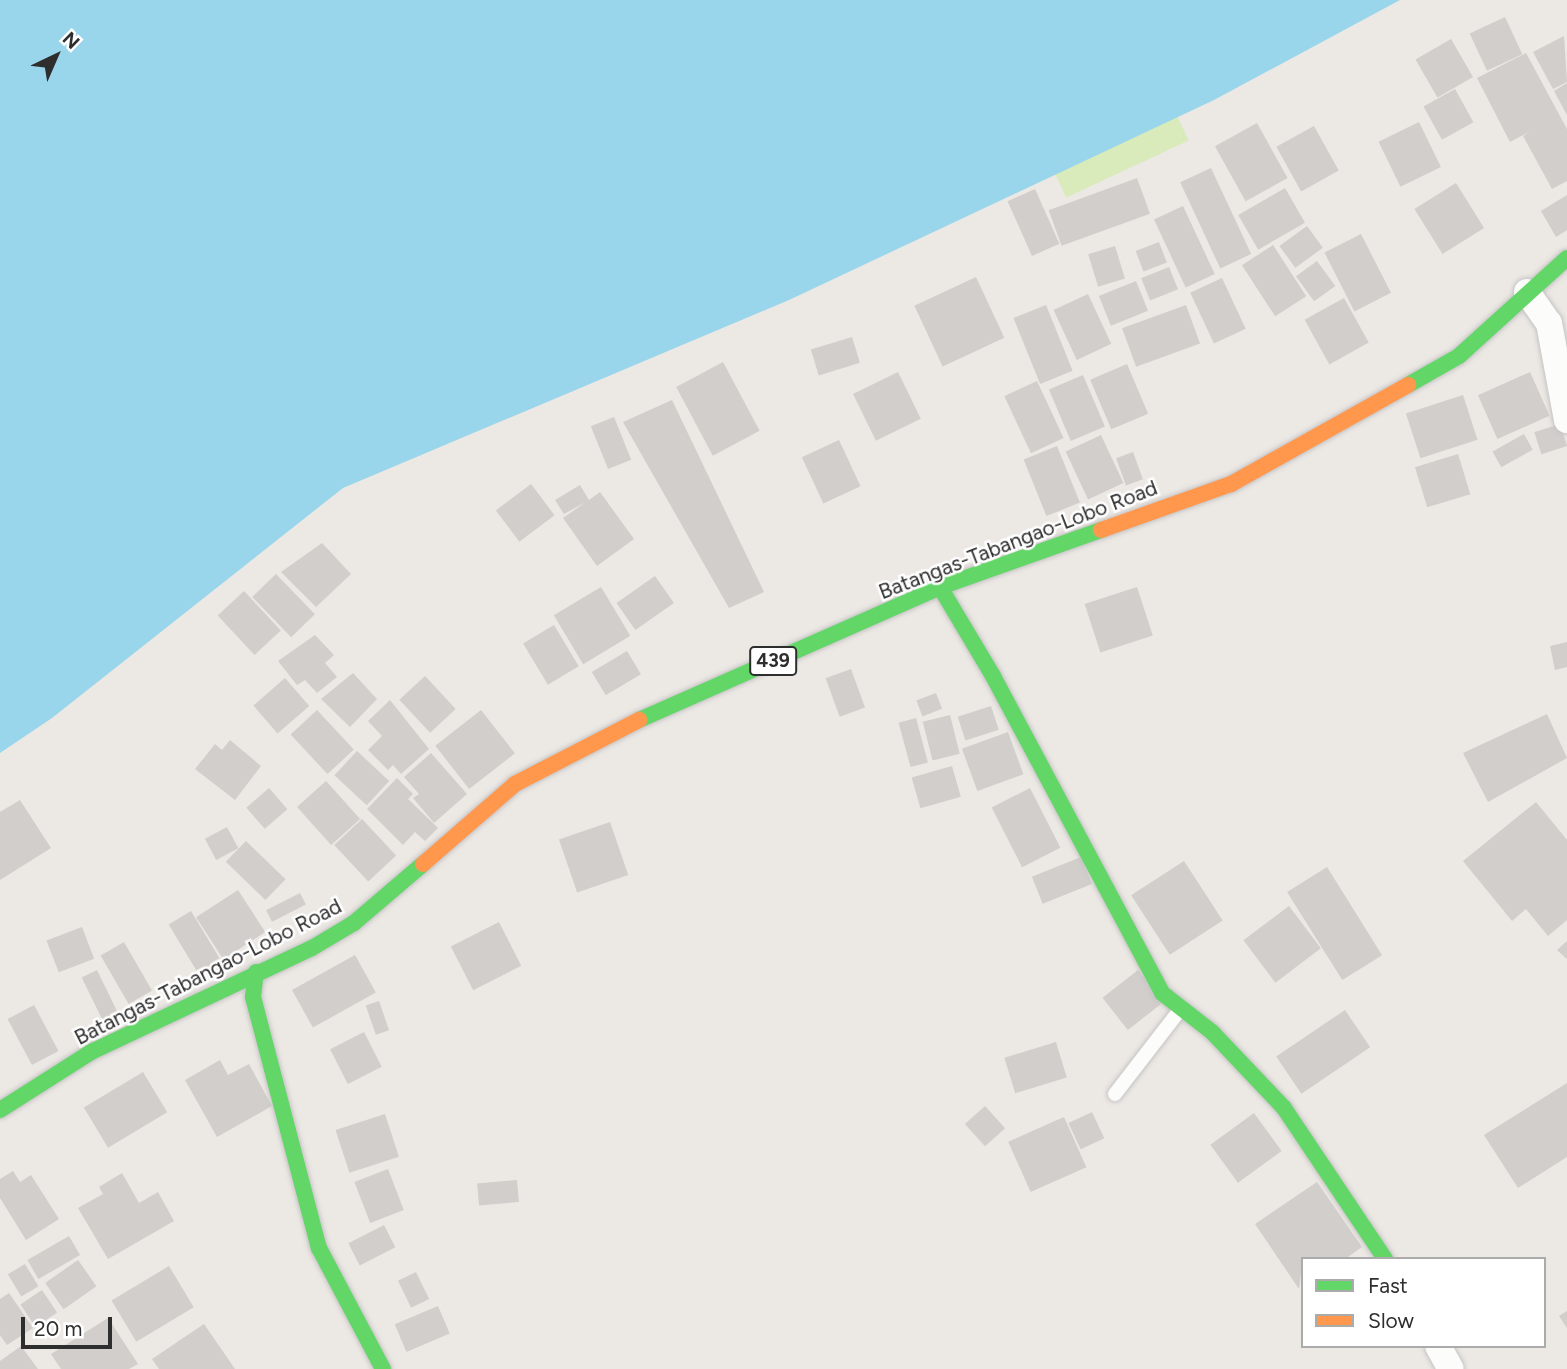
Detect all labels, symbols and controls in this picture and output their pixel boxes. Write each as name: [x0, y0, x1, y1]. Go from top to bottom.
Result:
north arrow: [21, 21, 91, 91]
text: N: [58, 27, 84, 54]
street label: Batangas-Tabangao-Lobo Road: [875, 475, 1161, 605]
road number: 439: [748, 646, 798, 676]
street label: Batangas-Tabangao-Lobo Road: [70, 894, 346, 1050]
legend: [1301, 1257, 1546, 1348]
text: Fast: [1368, 1273, 1408, 1298]
scale bar: [24, 1302, 116, 1346]
text: Slow: [1368, 1308, 1414, 1333]
text: 20 m: [34, 1316, 82, 1341]

